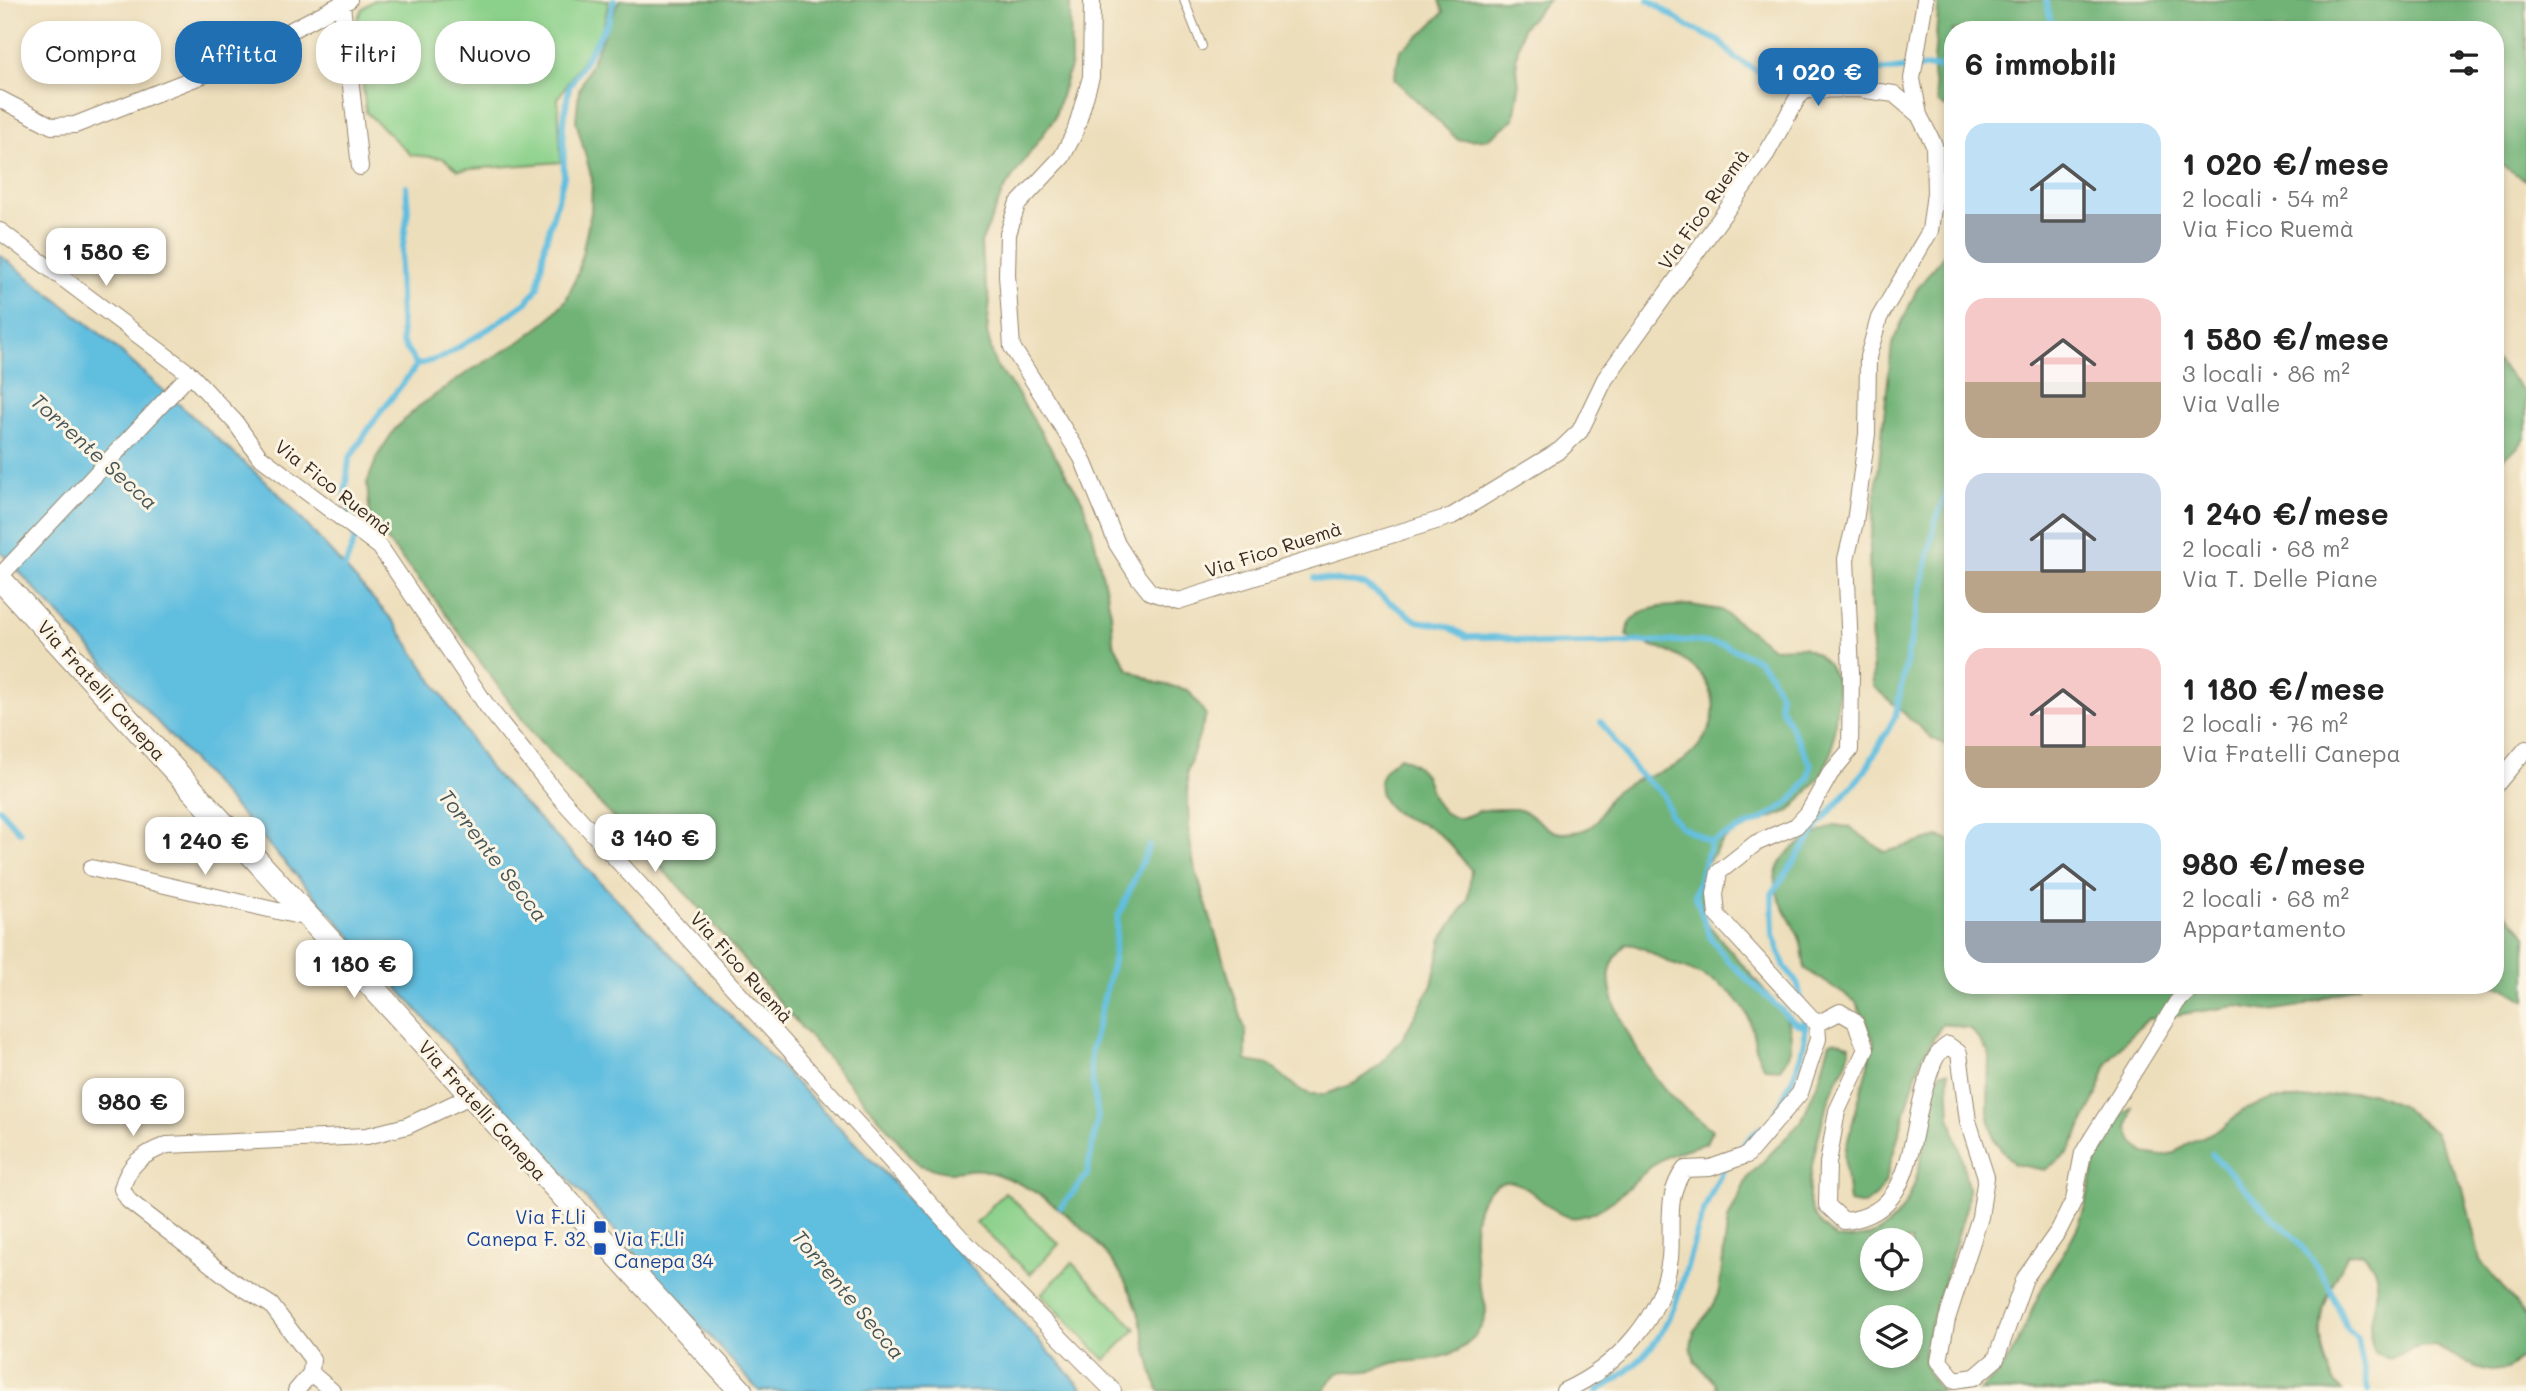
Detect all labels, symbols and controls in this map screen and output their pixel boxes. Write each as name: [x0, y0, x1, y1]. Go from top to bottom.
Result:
chip: Compra: [21, 21, 161, 84]
chip: Affitta: [175, 21, 302, 84]
chip: Filtri: [316, 21, 421, 84]
chip: Nuovo: [435, 21, 555, 84]
text: 6 immobili: [1965, 43, 2117, 83]
icon: filters: [2445, 44, 2483, 82]
pin: 1 020 €: [1753, 48, 1883, 108]
text: 1 020 €: [1774, 56, 1862, 86]
text: 1 020 €/mese: [2182, 143, 2389, 183]
street label: Via Fico Ruemà: [1652, 144, 1754, 274]
icon: home: [2021, 151, 2105, 235]
text: 2 locali · 54 m²: [2182, 183, 2348, 213]
text: Via Fico Ruemà: [2182, 213, 2354, 243]
pin: 1 580 €: [41, 229, 171, 288]
text: 1 580 €: [62, 236, 150, 266]
text: 1 580 €/mese: [2182, 318, 2389, 358]
icon: home: [2021, 326, 2105, 410]
text: 3 locali · 86 m²: [2182, 358, 2350, 388]
water label: Torrente Secca: [26, 387, 164, 515]
text: Via Valle: [2182, 388, 2280, 418]
street label: Via Fico Ruemà: [270, 433, 398, 541]
text: 1 240 €/mese: [2182, 493, 2389, 533]
icon: home: [2021, 501, 2105, 585]
street label: Via Fico Ruemà: [1202, 515, 1344, 583]
text: 2 locali · 68 m²: [2182, 533, 2349, 563]
text: Via T. Delle Piane: [2182, 563, 2378, 593]
street label: Via Fratelli Canepa: [32, 614, 172, 766]
text: 1 180 €/mese: [2182, 668, 2385, 708]
icon: home: [2021, 676, 2105, 760]
text: 2 locali · 76 m²: [2182, 708, 2348, 738]
text: Via Fratelli Canepa: [2182, 738, 2401, 768]
water label: Torrente Secca: [434, 783, 554, 927]
pin: 3 140 €: [590, 814, 720, 874]
pin: 1 240 €: [140, 818, 270, 877]
text: 3 140 €: [611, 822, 699, 852]
text: 1 240 €: [161, 825, 249, 855]
text: 980 €/mese: [2182, 843, 2365, 883]
icon: home: [2021, 851, 2105, 935]
text: 2 locali · 68 m²: [2182, 883, 2349, 913]
street label: Via Fico Ruemà: [685, 906, 799, 1028]
text: Appartamento: [2182, 913, 2346, 943]
pin: 1 180 €: [289, 940, 419, 1000]
text: 1 180 €: [312, 948, 396, 978]
street label: Via Fratelli Canepa: [413, 1034, 553, 1186]
pin: 980 €: [84, 1078, 182, 1138]
text: 980 €: [98, 1086, 168, 1116]
place label: Via F.Lli Canepa F. 32: [467, 1204, 586, 1251]
marker: Via F.Lli Canepa F. 32: [592, 1219, 608, 1235]
water label: Torrente Secca: [787, 1223, 911, 1365]
place label: Via F.Lli Canepa 34: [614, 1226, 714, 1273]
map controls: [1860, 1228, 1923, 1368]
button: locate: [1860, 1228, 1923, 1291]
marker: Via F.Lli Canepa 34: [592, 1241, 608, 1257]
button: layers: [1860, 1305, 1923, 1368]

